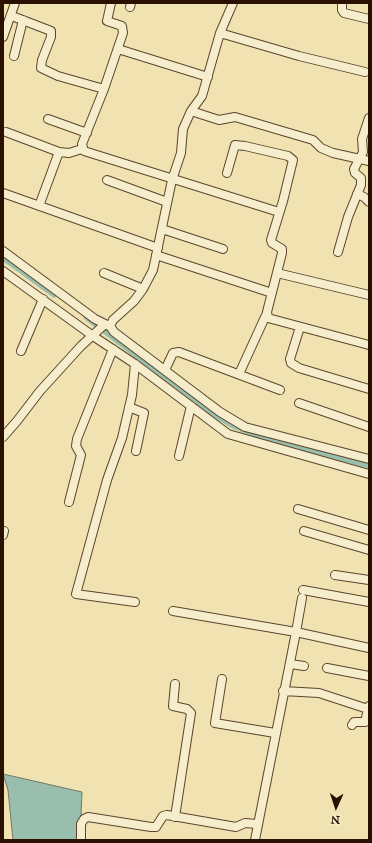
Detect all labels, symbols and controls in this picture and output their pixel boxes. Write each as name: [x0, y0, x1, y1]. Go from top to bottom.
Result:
north arrow: [316, 787, 356, 827]
text: N: [330, 813, 340, 826]

